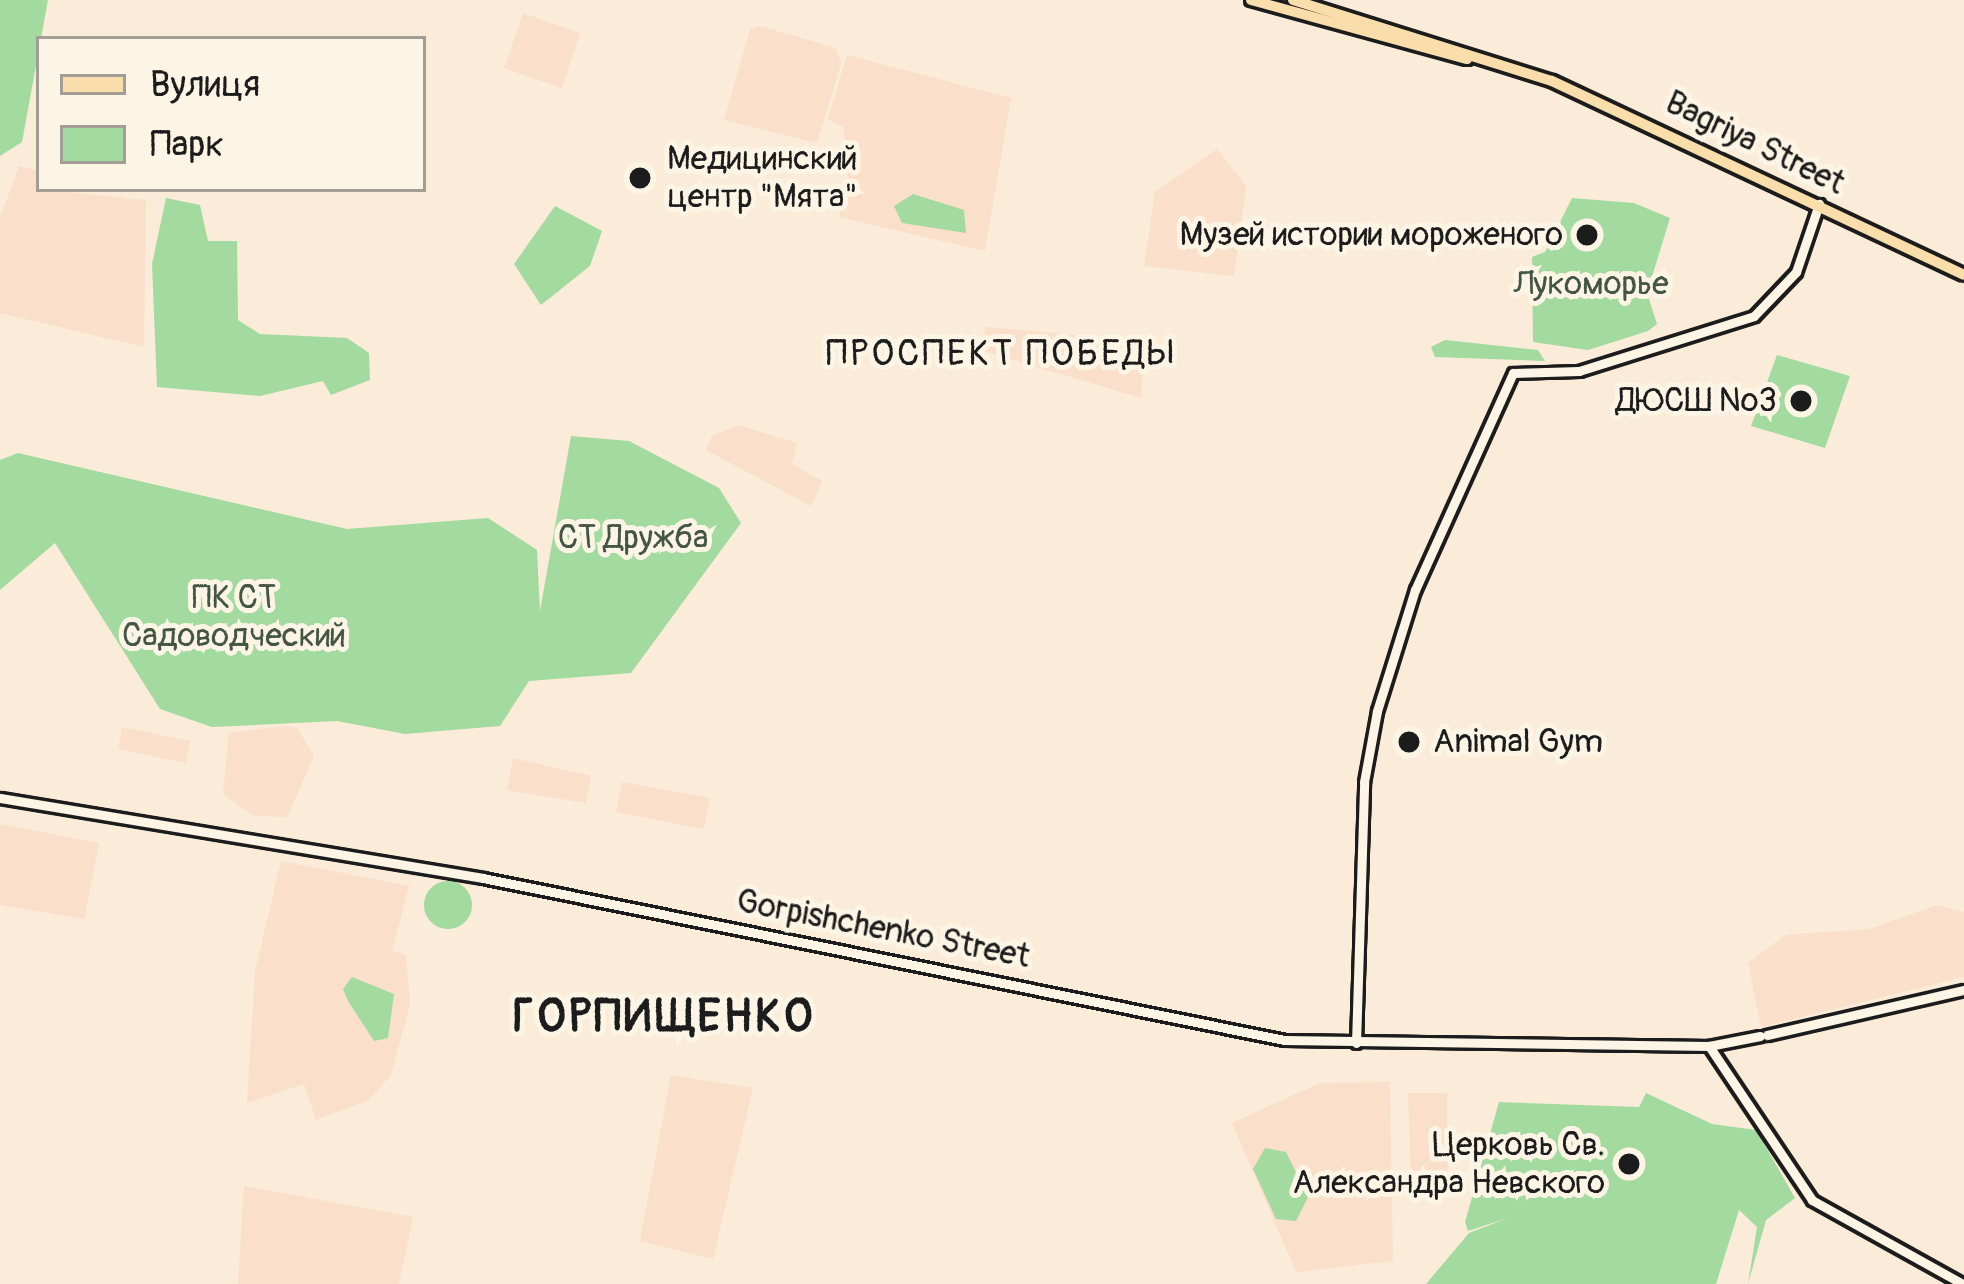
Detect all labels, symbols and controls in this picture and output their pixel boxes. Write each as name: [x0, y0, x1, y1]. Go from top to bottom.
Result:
legend: [36, 36, 426, 192]
text: Вулиця: [150, 62, 260, 107]
street label: Bagriya Street: [1659, 83, 1851, 203]
text: Парк: [150, 122, 224, 167]
place label: Медицинский центр "Мята": [667, 139, 858, 217]
marker: Медицинский центр "Мята": [624, 162, 656, 194]
place label: Музей истории мороженого: [1180, 215, 1563, 255]
marker: Музей истории мороженого: [1574, 222, 1600, 248]
park label: Лукоморье: [1513, 264, 1669, 304]
district label: ПРОСПЕКТ ПОБЕДЫ: [826, 332, 1176, 376]
place label: ДЮСШ №3: [1616, 381, 1777, 421]
marker: ДЮСШ №3: [1788, 388, 1814, 414]
park label: СТ Дружба: [558, 518, 708, 558]
park label: ПК СТ Садоводческий: [122, 578, 346, 656]
place label: Animal Gym: [1433, 722, 1603, 762]
marker: Animal Gym: [1396, 729, 1422, 755]
street label: Gorpishchenko Street: [733, 881, 1033, 977]
district label: ГОРПИЩЕНКО: [513, 991, 815, 1045]
place label: Церковь Св. Александра Невского: [1293, 1125, 1605, 1203]
marker: Церковь Св. Александра Невского: [1616, 1151, 1642, 1177]

